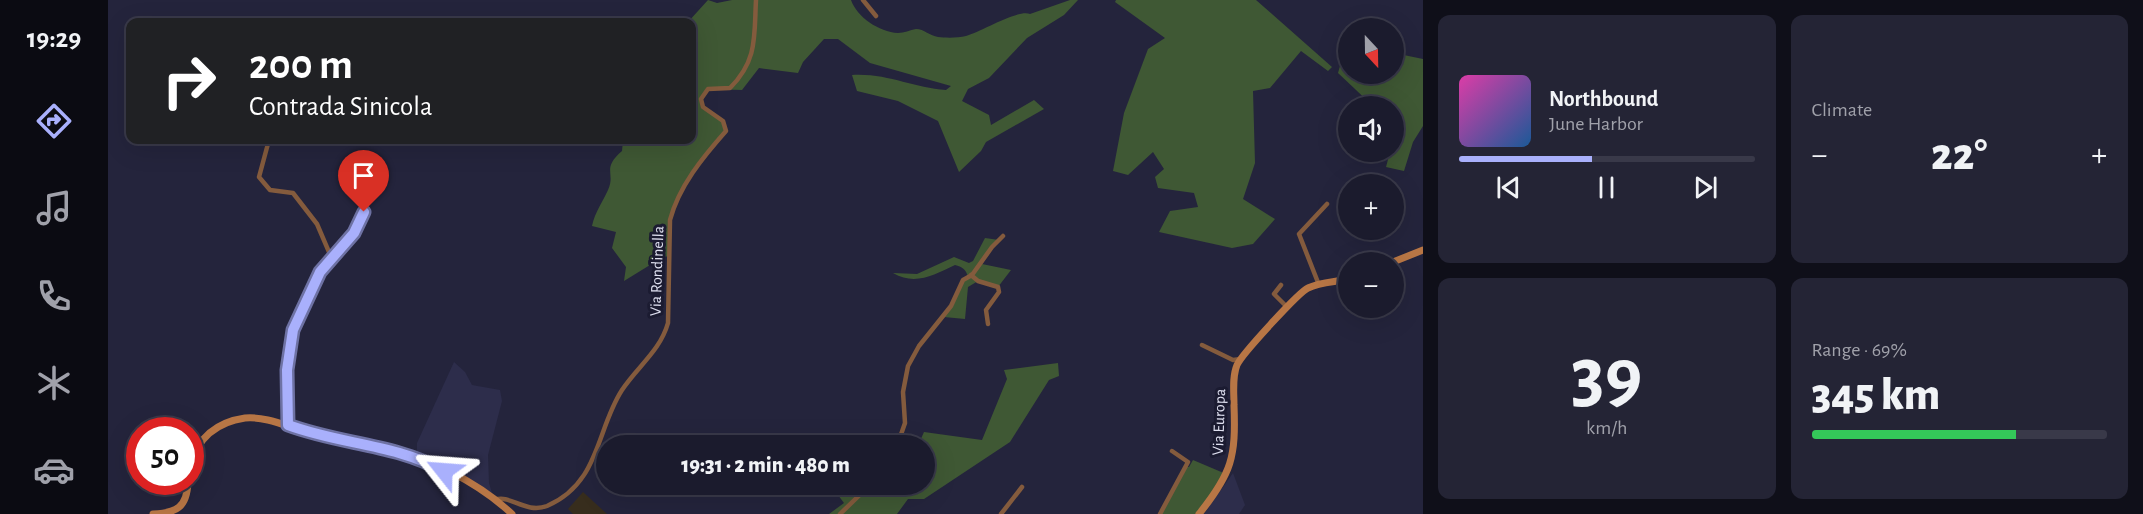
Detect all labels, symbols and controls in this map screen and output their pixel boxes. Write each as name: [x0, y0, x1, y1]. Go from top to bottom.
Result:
north arrow: [1338, 18, 1404, 84]
map controls: [1338, 18, 1404, 318]
text: 19:29: [27, 25, 81, 52]
icon: right: [150, 42, 228, 120]
text: 200 m: [249, 44, 353, 86]
text: Northbound: [1549, 88, 1658, 110]
text: Contrada Sinicola: [249, 93, 432, 120]
button: sound: [1338, 96, 1404, 162]
icon: directions: [33, 100, 75, 142]
text: Climate: [1812, 100, 1872, 120]
text: June Harbor: [1549, 114, 1643, 134]
text: 22°: [1931, 133, 1987, 178]
text: −: [1812, 139, 1827, 172]
text: +: [2091, 139, 2107, 172]
pin: [338, 150, 389, 212]
icon: arrive: [347, 159, 380, 192]
icon: previous: [1492, 171, 1525, 204]
icon: pause: [1590, 171, 1623, 204]
icon: next: [1689, 171, 1722, 204]
button: +: [1338, 174, 1404, 240]
icon: music: [33, 187, 75, 229]
street label: Via Rondinella: [647, 226, 667, 316]
button: −: [1338, 252, 1404, 318]
icon: phone: [33, 275, 75, 317]
text: 39: [1571, 338, 1642, 416]
text: Range · 69%: [1812, 340, 1907, 360]
icon: climate: [33, 362, 75, 404]
text: 345 km: [1812, 373, 1940, 418]
street label: Via Europa: [1210, 388, 1228, 456]
speed limit sign: 50: [126, 417, 204, 495]
text: km/h: [1586, 418, 1627, 438]
position arrow: [412, 439, 476, 503]
icon: car: [33, 449, 75, 491]
text: 19:31 · 2 min · 480 m: [681, 454, 850, 476]

